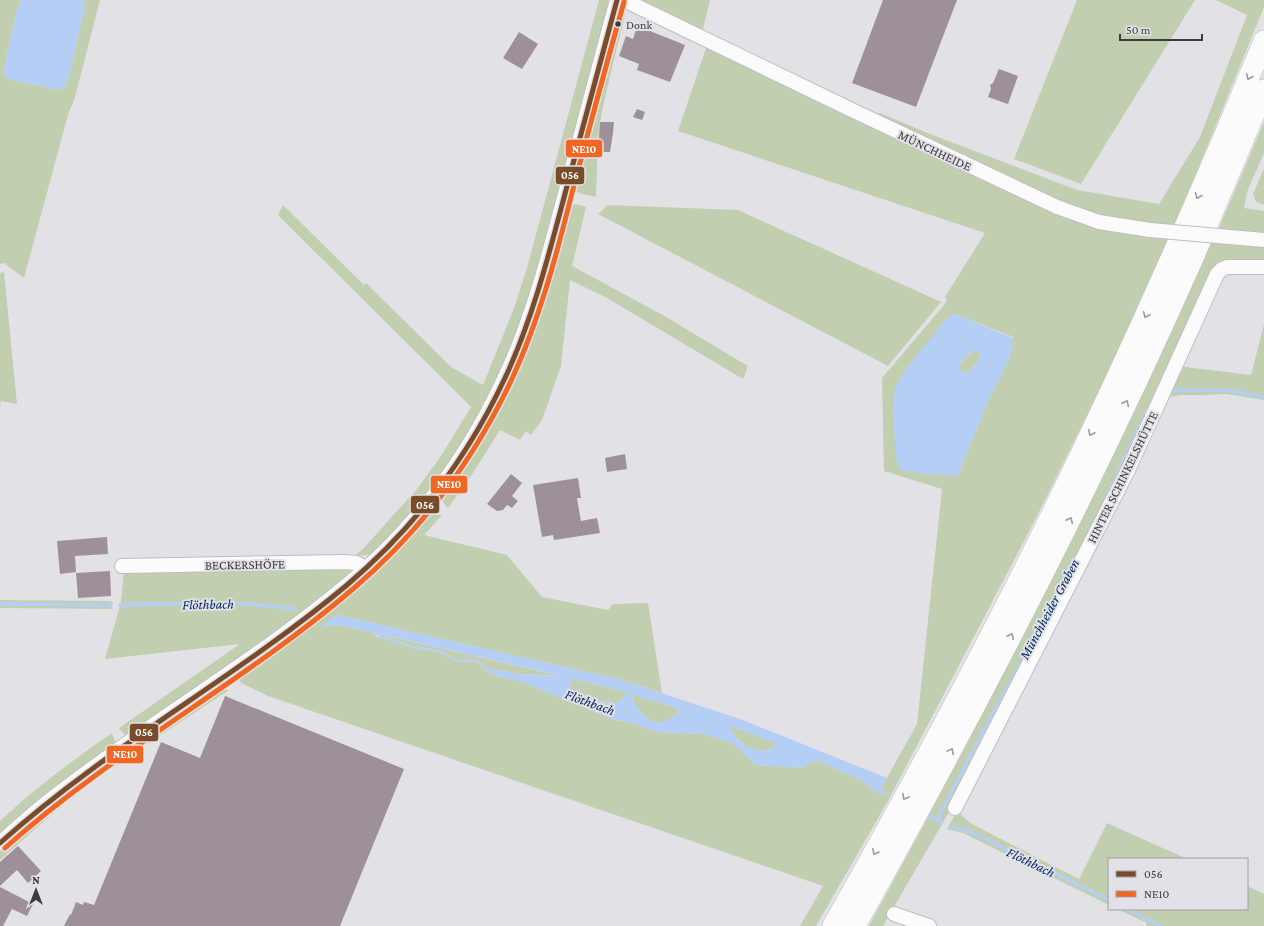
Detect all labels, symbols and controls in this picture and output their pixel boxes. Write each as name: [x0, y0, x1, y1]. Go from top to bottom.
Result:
scale bar: [1120, 16, 1202, 42]
place label: Donk: [626, 18, 652, 32]
marker: Donk: [613, 19, 623, 29]
text: 50 m: [1126, 23, 1151, 37]
one-way arrow: [1246, 72, 1254, 80]
street label: MÜNCHHEIDE: [896, 127, 974, 174]
line badge: NE10: [565, 139, 603, 158]
text: NE10: [572, 143, 597, 155]
line badge: 056: [555, 166, 585, 185]
text: 056: [561, 169, 579, 181]
one-way arrow: [1195, 193, 1203, 200]
one-way arrow: [1143, 311, 1151, 319]
one-way arrow: [1121, 399, 1129, 407]
street label: HINTER SCHINKELSHÜTTE: [1084, 409, 1161, 546]
one-way arrow: [1088, 429, 1096, 436]
line badge: NE10: [430, 475, 468, 494]
text: NE10: [437, 478, 462, 490]
line badge: 056: [410, 495, 440, 514]
text: 056: [416, 499, 434, 511]
one-way arrow: [1065, 516, 1073, 524]
street label: BECKERSHÖFE: [205, 556, 285, 573]
water label: Münchheider Graben: [1015, 556, 1082, 663]
water label: Flöthbach: [182, 596, 234, 612]
one-way arrow: [1006, 633, 1014, 640]
water label: Flöthbach: [563, 686, 617, 718]
line badge: 056: [129, 723, 159, 742]
text: 056: [135, 726, 153, 738]
line badge: NE10: [106, 745, 144, 764]
text: NE10: [113, 748, 138, 760]
one-way arrow: [946, 748, 954, 755]
one-way arrow: [902, 793, 910, 800]
water label: Flöthbach: [1004, 843, 1058, 881]
one-way arrow: [872, 848, 879, 855]
legend: [1108, 858, 1248, 910]
text: 056: [1144, 867, 1163, 881]
north arrow: [16, 870, 56, 910]
text: N: [32, 874, 40, 886]
text: NE10: [1144, 887, 1169, 901]

